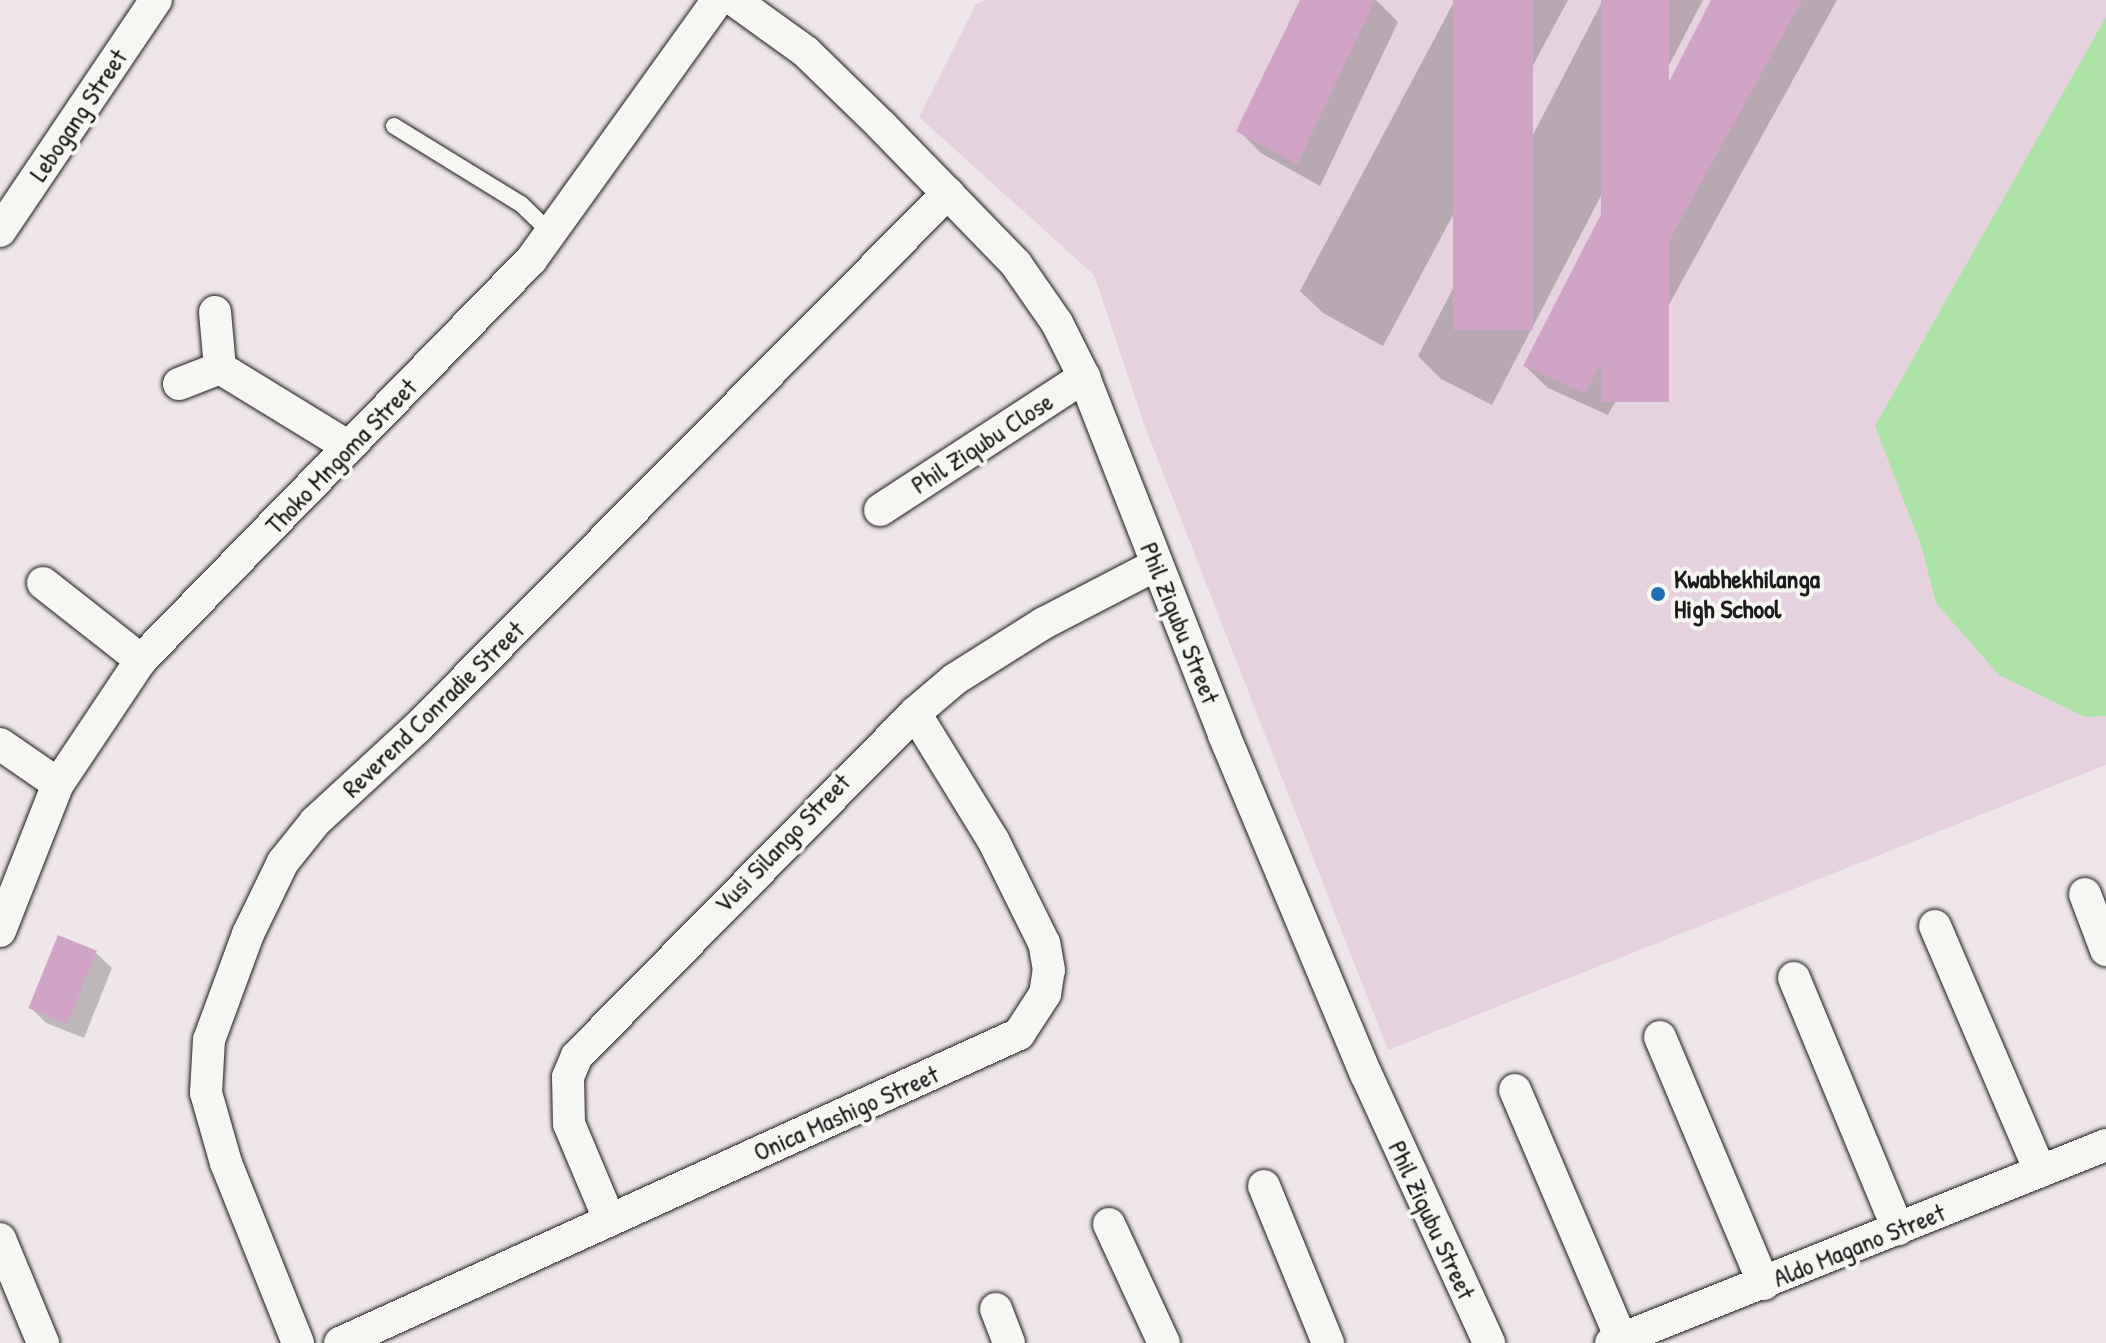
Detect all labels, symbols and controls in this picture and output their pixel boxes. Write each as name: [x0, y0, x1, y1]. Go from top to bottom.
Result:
street label: Lebogang Street: [22, 43, 134, 187]
street label: Thoko Mngoma Street: [259, 372, 423, 540]
street label: Phil Ziqubu Close: [905, 386, 1059, 500]
street label: Phil Ziqubu Street: [1133, 538, 1227, 708]
place label: Kwabhekhilanga High School: [1674, 563, 1820, 624]
marker: Kwabhekhilanga High School: [1649, 585, 1667, 603]
street label: Reverend Conradie Street: [336, 614, 530, 804]
street label: Vusi Silango Street: [708, 767, 856, 919]
street label: Onica Mashigo Street: [749, 1058, 943, 1168]
street label: Phil Ziqubu Street: [1382, 1136, 1482, 1304]
street label: Aldo Magano Street: [1769, 1196, 1949, 1294]

